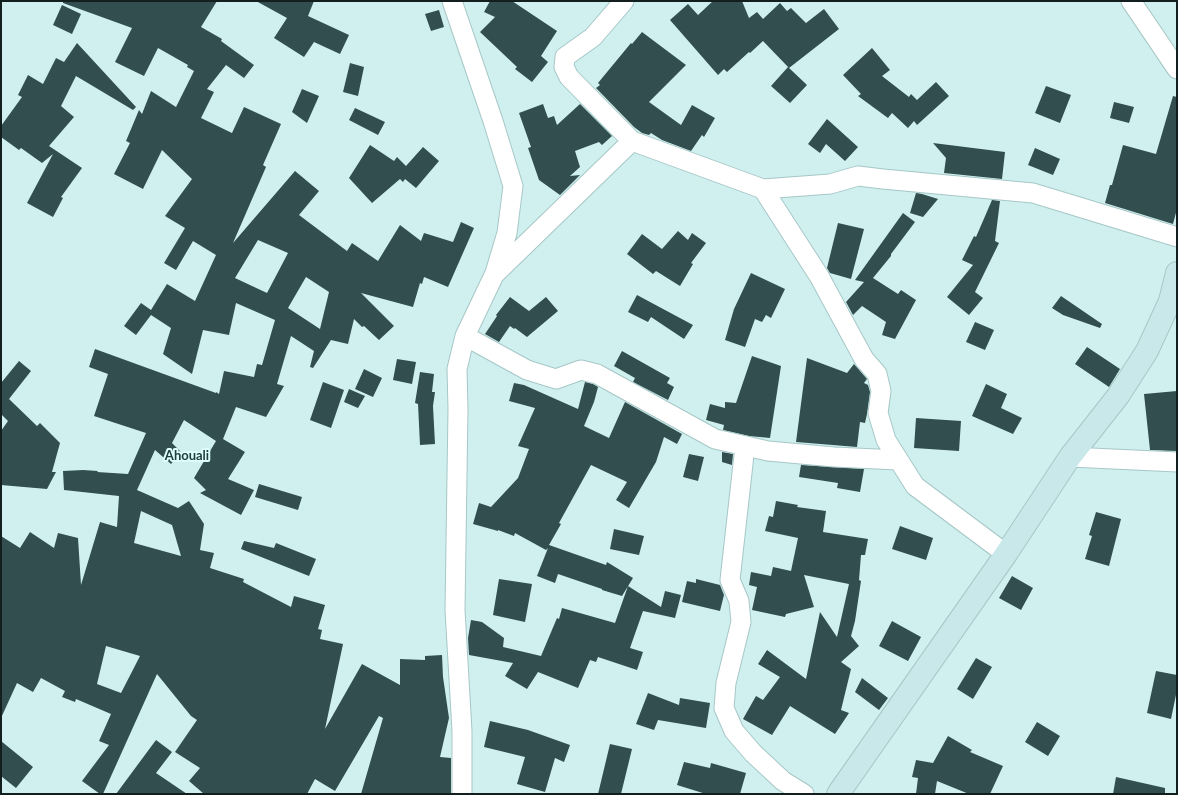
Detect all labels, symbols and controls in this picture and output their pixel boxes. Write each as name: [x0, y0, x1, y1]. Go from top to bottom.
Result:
district label: Ahouali: [165, 448, 209, 464]

